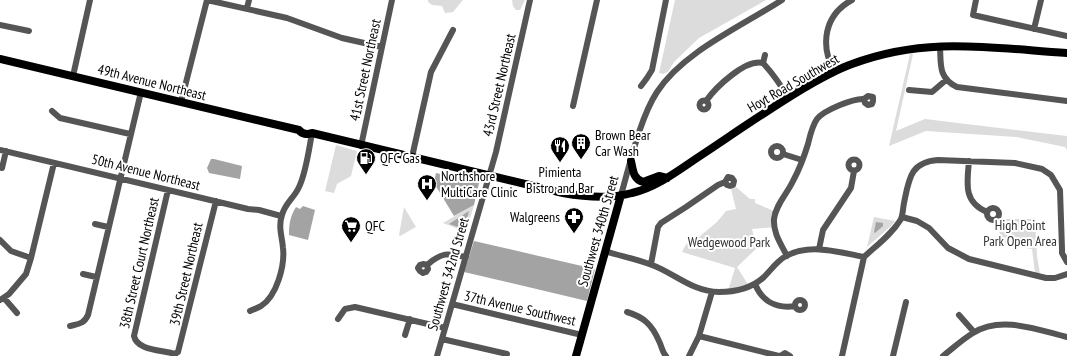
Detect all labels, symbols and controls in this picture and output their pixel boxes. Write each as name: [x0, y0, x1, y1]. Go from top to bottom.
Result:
street label: 41st Street Northeast: [345, 17, 385, 123]
street label: 43rd Street Northeast: [478, 32, 520, 138]
street label: Hoyt Road Southwest: [744, 49, 842, 117]
street label: 49th Avenue Northeast: [96, 60, 208, 104]
place label: Brown Bear Car Wash: [595, 126, 651, 160]
building icon: Brown Bear Car Wash: [570, 132, 592, 160]
restaurant icon: Pimienta Bistro and Bar: [549, 135, 571, 163]
fuel station icon: QFC Gas: [355, 147, 377, 175]
place label: QFC Gas: [380, 149, 420, 167]
street label: 50th Avenue Northeast: [90, 150, 202, 194]
place label: Pimienta Bistro and Bar: [526, 163, 594, 197]
place label: Northshore MultiCare Clinic: [441, 167, 517, 201]
hospital icon: Northshore MultiCare Clinic: [416, 173, 438, 201]
street label: Southwest 340th Street: [574, 173, 622, 288]
street label: 38th Street Court Northeast: [115, 195, 163, 330]
pharmacy icon: Walgreens: [563, 206, 585, 234]
place label: Walgreens: [510, 208, 560, 226]
supermarket icon: QFC: [340, 215, 362, 243]
street label: Southwest 342nd Street: [423, 215, 473, 333]
park label: High Point Park Open Area: [983, 216, 1057, 250]
place label: QFC: [365, 217, 385, 235]
street label: 39th Street Northeast: [165, 221, 207, 327]
park label: Wedgewood Park: [688, 233, 771, 251]
street label: 37th Avenue Southwest: [462, 286, 578, 330]

